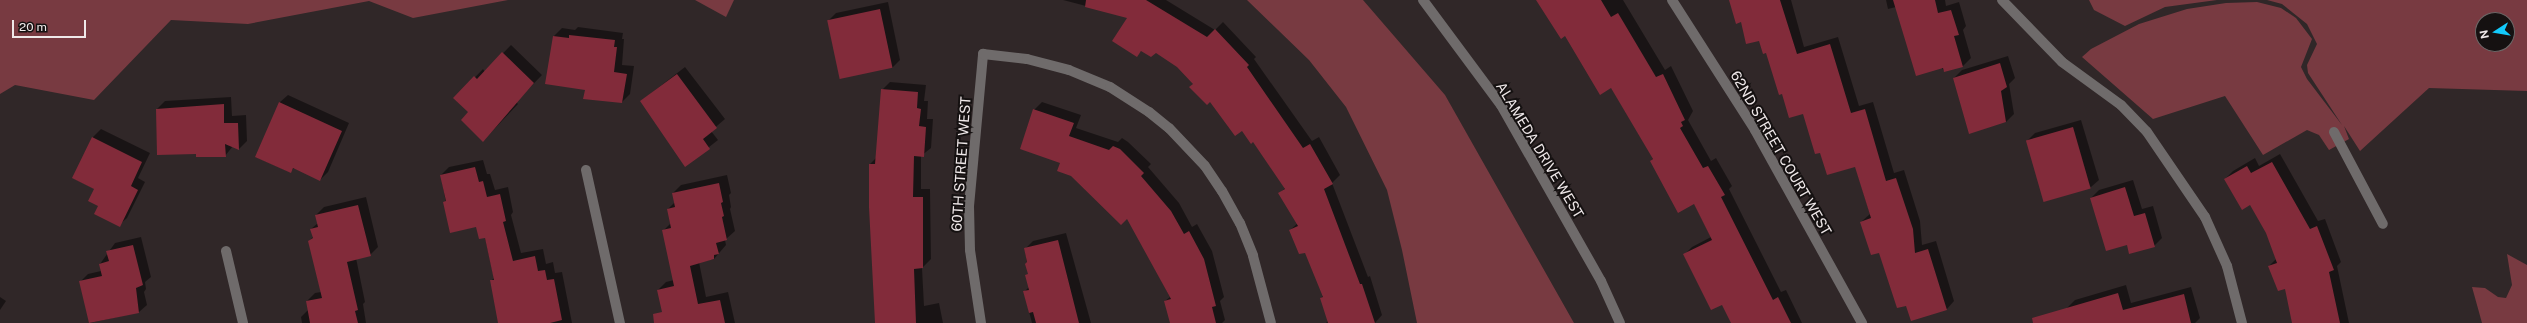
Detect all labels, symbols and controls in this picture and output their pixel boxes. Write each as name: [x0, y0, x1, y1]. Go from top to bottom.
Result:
scale bar: [14, 12, 88, 38]
north arrow: [2475, 12, 2515, 52]
text: 20 m: [19, 20, 47, 34]
text: N: [2477, 29, 2491, 40]
street label: 62ND STREET COURT WEST: [1727, 68, 1835, 238]
street label: ALAMEDA DRIVE WEST: [1493, 79, 1587, 221]
street label: 60TH STREET WEST: [948, 96, 974, 232]

